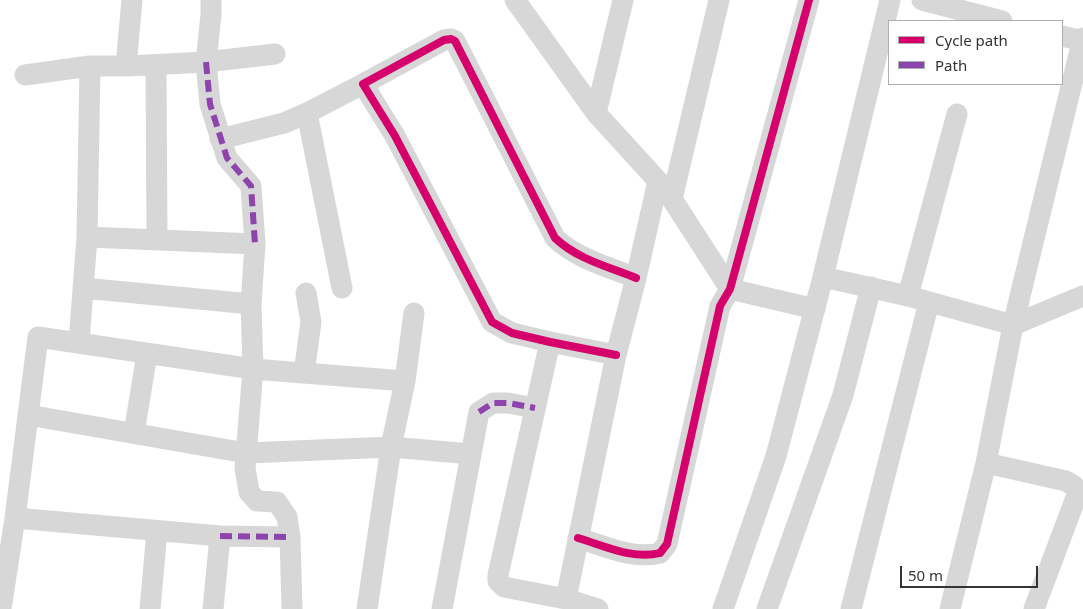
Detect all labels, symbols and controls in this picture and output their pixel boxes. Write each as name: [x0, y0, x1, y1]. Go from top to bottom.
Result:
legend: [888, 20, 1063, 85]
text: Cycle path: [935, 30, 1008, 50]
text: Path: [935, 55, 967, 75]
scale bar: [903, 556, 1040, 588]
text: 50 m: [908, 565, 943, 585]

